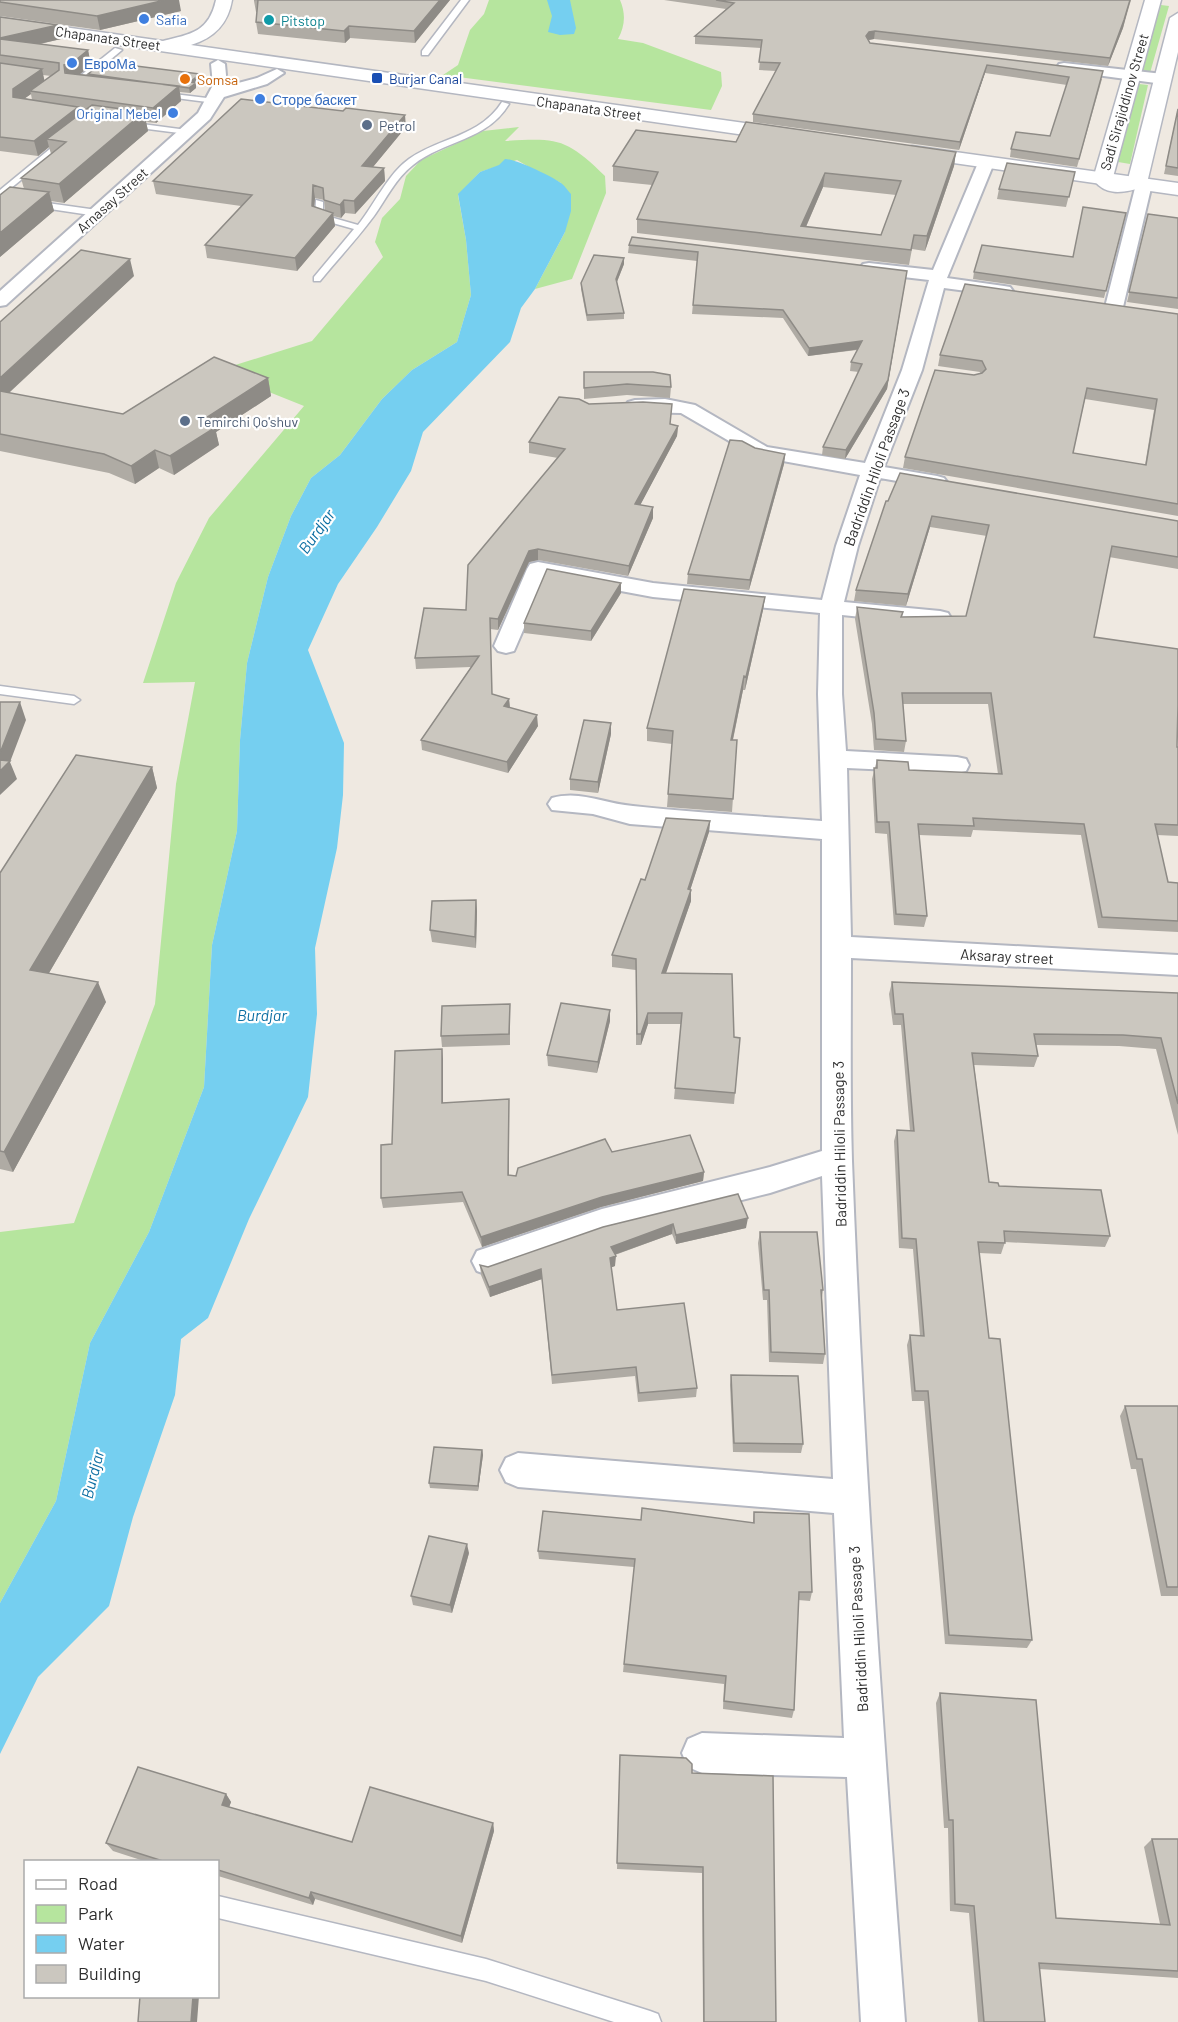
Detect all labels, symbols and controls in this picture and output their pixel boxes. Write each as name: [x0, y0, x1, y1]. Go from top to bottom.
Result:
place label: Safia: [156, 11, 187, 28]
marker: Safia: [137, 12, 151, 26]
place label: Pitstop: [281, 12, 325, 29]
marker: Pitstop: [262, 13, 276, 27]
street label: Chapanata Street: [54, 22, 162, 54]
street label: Sadi Sirajiddinov Street: [1096, 32, 1152, 172]
place label: ЕвроМа: [84, 55, 136, 72]
marker: ЕвроМа: [65, 56, 79, 70]
place label: Burjar Canal: [389, 70, 462, 87]
place label: Somsa: [197, 71, 238, 88]
marker: Burjar Canal: [370, 71, 384, 85]
marker: Somsa: [178, 72, 192, 86]
place label: Сторе баскет: [272, 91, 358, 108]
marker: Сторе баскет: [253, 92, 267, 106]
street label: Chapanata Street: [535, 92, 643, 124]
place label: Original Mebel: [76, 105, 161, 122]
marker: Original Mebel: [166, 106, 180, 120]
place label: Petrol: [379, 117, 415, 134]
marker: Petrol: [360, 118, 374, 132]
street label: Arnasay Street: [73, 164, 151, 236]
street label: Badriddin Hiloli Passage 3: [839, 386, 913, 548]
place label: Temirchi Qo'shuv: [197, 413, 299, 430]
marker: Temirchi Qo'shuv: [178, 414, 192, 428]
water label: Burdjar: [294, 504, 339, 557]
street label: Aksaray street: [960, 945, 1054, 967]
water label: Burdjar: [237, 1005, 288, 1024]
street label: Badriddin Hiloli Passage 3: [829, 1061, 849, 1227]
water label: Burdjar: [77, 1446, 108, 1500]
street label: Badriddin Hiloli Passage 3: [845, 1545, 871, 1713]
legend: [24, 1860, 219, 1998]
text: Road: [78, 1872, 118, 1894]
text: Park: [78, 1902, 113, 1924]
text: Water: [78, 1932, 125, 1954]
text: Building: [78, 1962, 141, 1984]

